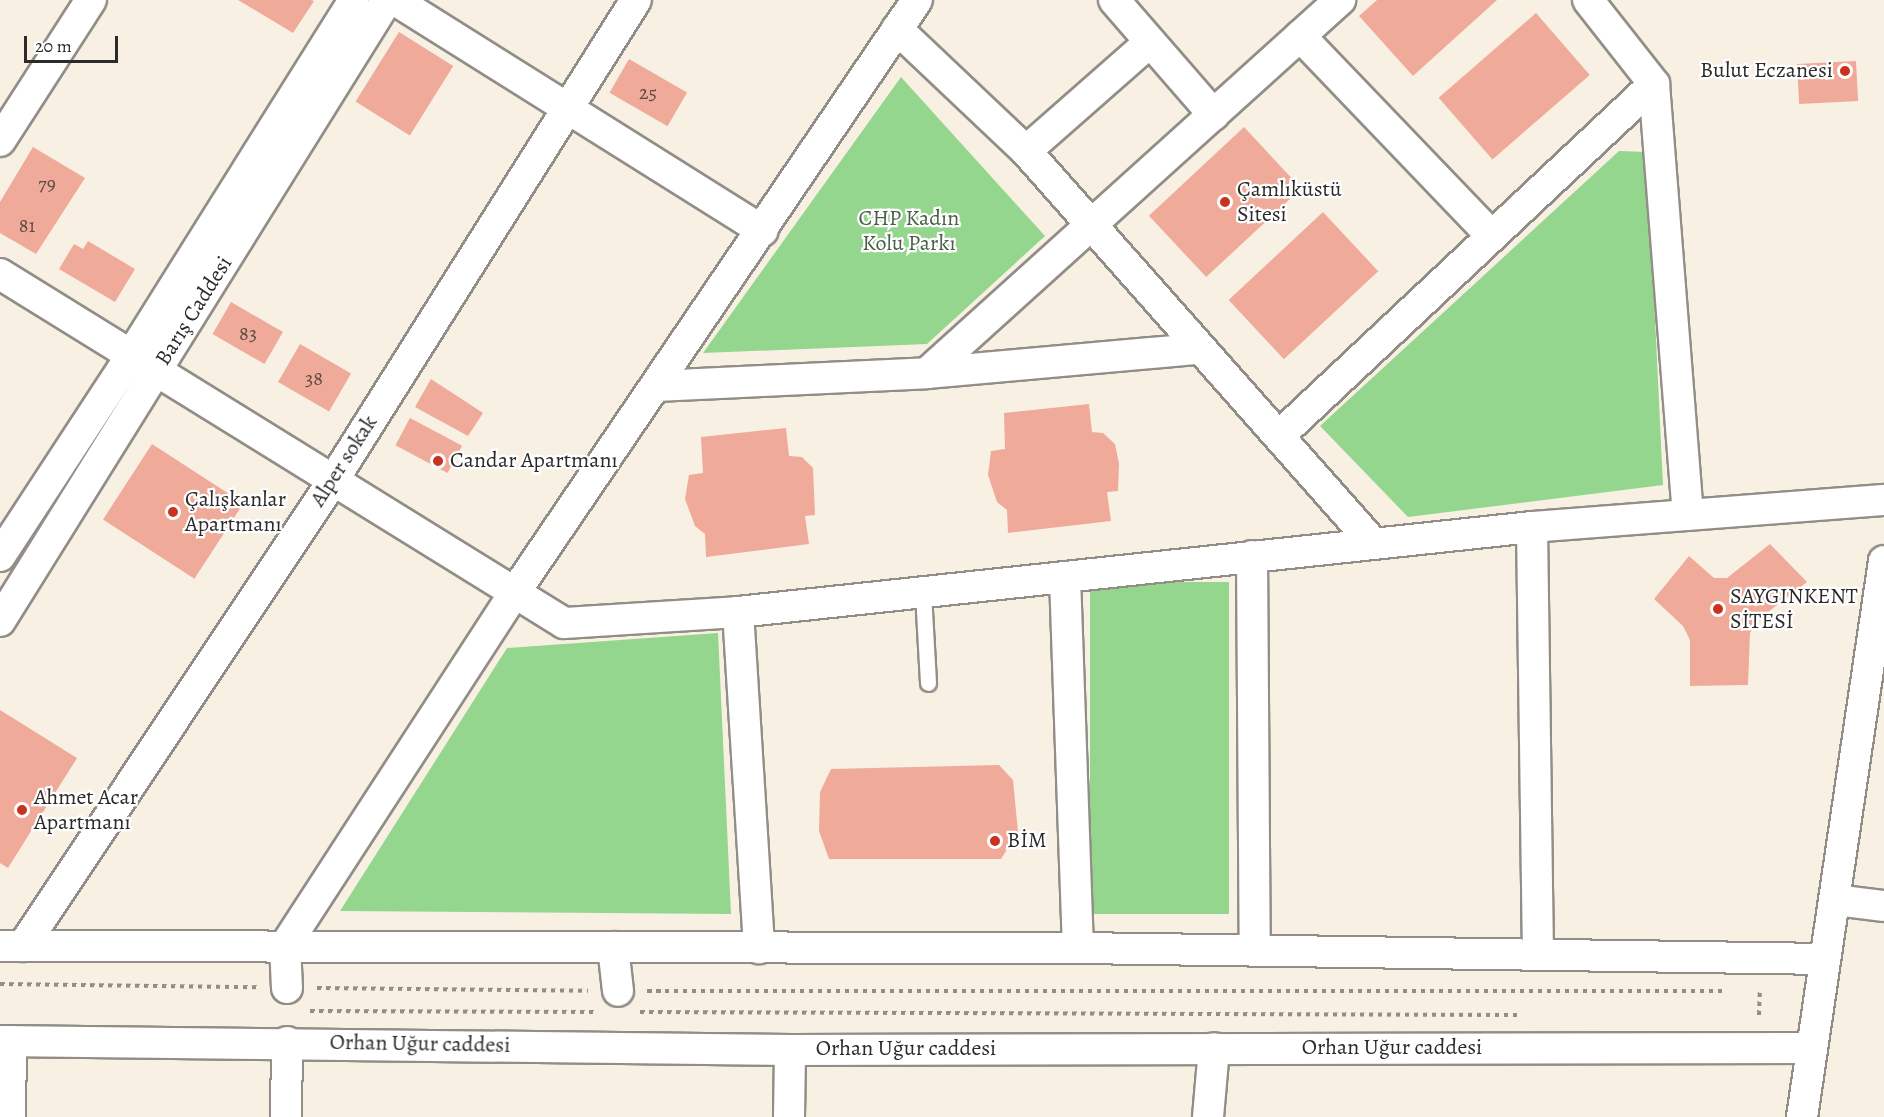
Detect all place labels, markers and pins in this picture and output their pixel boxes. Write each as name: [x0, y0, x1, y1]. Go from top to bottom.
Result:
place label: Bulut Eczanesi: [1700, 58, 1833, 84]
marker: Bulut Eczanesi: [1838, 64, 1852, 78]
place label: Çamlıküstü Sitesi: [1237, 176, 1342, 228]
marker: Çamlıküstü Sitesi: [1218, 195, 1232, 209]
place label: Candar Apartmanı: [450, 448, 618, 474]
marker: Candar Apartmanı: [431, 454, 445, 468]
place label: Çalışkanlar Apartmanı: [185, 486, 286, 538]
marker: Çalışkanlar Apartmanı: [166, 505, 180, 519]
place label: SAYGINKENT SİTESİ: [1730, 583, 1858, 634]
marker: SAYGINKENT SİTESİ: [1711, 602, 1725, 616]
place label: Ahmet Acar Apartmanı: [34, 784, 138, 836]
marker: Ahmet Acar Apartmanı: [15, 803, 29, 817]
place label: BİM: [1007, 828, 1047, 854]
marker: BİM: [988, 834, 1002, 848]

